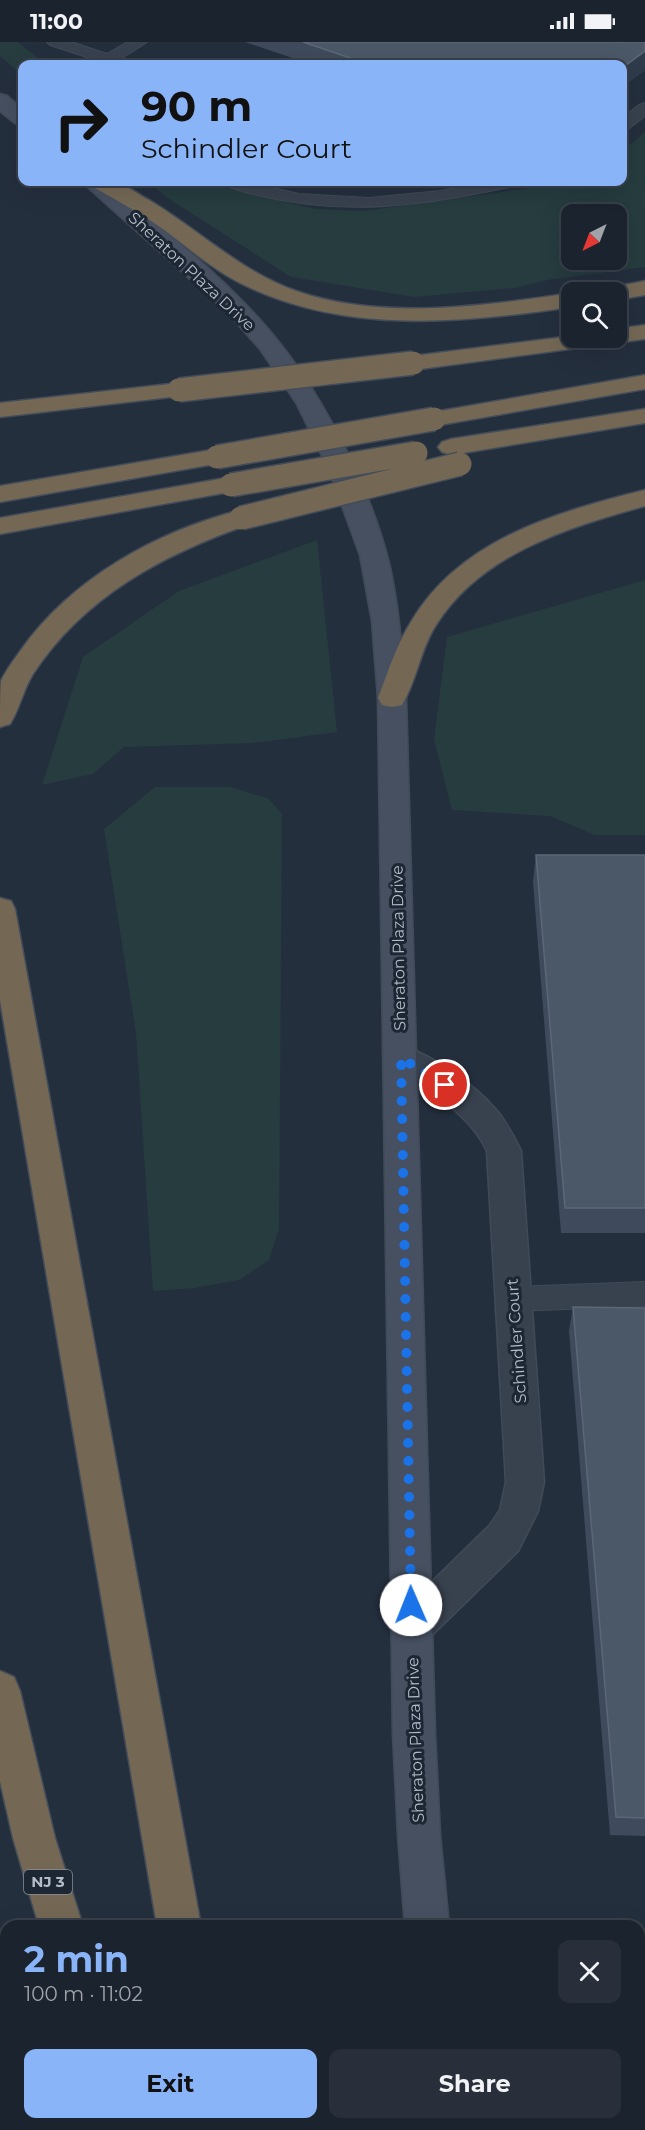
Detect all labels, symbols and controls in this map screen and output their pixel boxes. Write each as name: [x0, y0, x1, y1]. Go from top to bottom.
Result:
text: 11:00: [30, 8, 83, 35]
text: 90 m: [141, 80, 252, 132]
icon: right: [42, 84, 120, 162]
text: Schindler Court: [141, 132, 352, 165]
north arrow: [561, 204, 627, 270]
map controls: [561, 204, 627, 348]
street label: Sheraton Plaza Drive: [125, 208, 259, 335]
button: search: [561, 282, 627, 348]
street label: Sheraton Plaza Drive: [388, 865, 409, 1031]
pin: [419, 1059, 470, 1110]
icon: arrive: [428, 1068, 461, 1101]
street label: Schindler Court: [503, 1277, 530, 1404]
position arrow: [379, 1573, 443, 1637]
street label: Sheraton Plaza Drive: [403, 1657, 428, 1823]
road number: NJ 3: [24, 1870, 72, 1894]
text: 2 min: [24, 1937, 129, 1981]
button: close: [558, 1940, 621, 2003]
text: 100 m · 11:02: [24, 1982, 143, 2006]
button: Exit: [24, 2049, 317, 2118]
button: Share: [329, 2049, 621, 2118]

